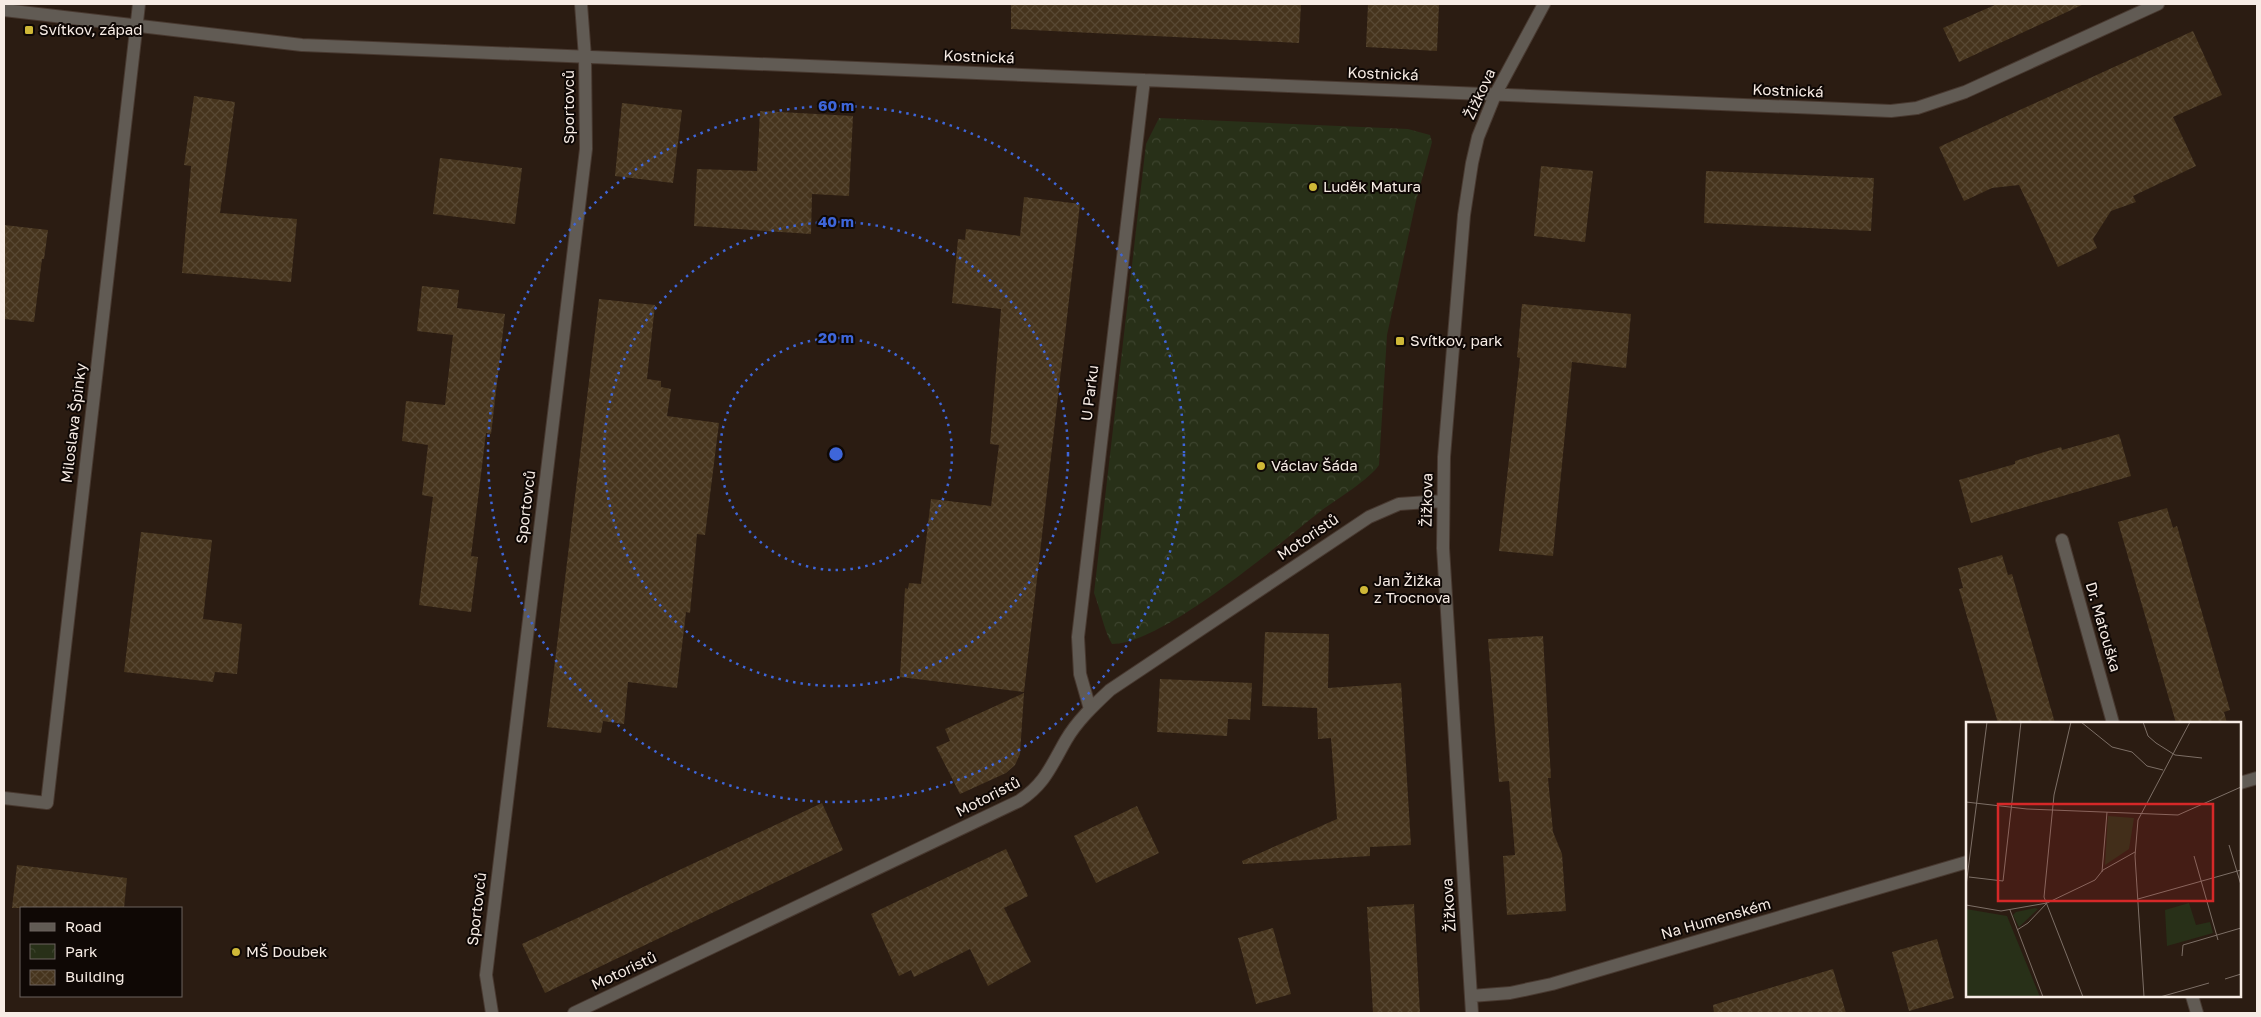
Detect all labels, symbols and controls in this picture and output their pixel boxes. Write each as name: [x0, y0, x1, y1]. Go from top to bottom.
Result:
place label: Svítkov, západ: [39, 20, 143, 38]
marker: Svítkov, západ: [23, 24, 35, 36]
street label: Kostnická: [943, 46, 1015, 66]
street label: Kostnická: [1347, 63, 1419, 83]
street label: Žižkova: [1460, 65, 1499, 122]
street label: Sportovců: [559, 70, 577, 144]
street label: Kostnická: [1752, 80, 1824, 100]
text: 60 m: [818, 96, 854, 114]
place label: Luděk Matura: [1323, 177, 1421, 195]
marker: Luděk Matura: [1307, 181, 1319, 193]
text: 40 m: [818, 212, 854, 230]
text: 20 m: [818, 328, 854, 346]
place label: Svítkov, park: [1410, 331, 1503, 349]
marker: Svítkov, park: [1394, 335, 1406, 347]
street label: Miloslava Špinky: [57, 361, 89, 484]
street label: U Parku: [1077, 364, 1101, 422]
centre of rings: [827, 445, 845, 463]
place label: Václav Šáda: [1271, 456, 1358, 474]
marker: Václav Šáda: [1255, 460, 1267, 472]
street label: Sportovců: [512, 469, 538, 545]
street label: Žižkova: [1417, 473, 1435, 527]
street label: Motoristů: [1273, 509, 1341, 563]
place label: Jan Žižka z Trocnova: [1374, 571, 1451, 606]
street label: Dr. Matouška: [2083, 580, 2125, 674]
marker: Jan Žižka z Trocnova: [1358, 584, 1370, 596]
inset map: [1966, 722, 2241, 997]
street label: Motoristů: [952, 772, 1023, 820]
street label: Sportovců: [463, 871, 489, 947]
street label: Žižkova: [1437, 878, 1459, 933]
street label: Na Humenském: [1659, 894, 1773, 942]
legend: [20, 907, 182, 997]
text: Road: [65, 917, 102, 935]
text: Park: [65, 942, 98, 960]
place label: MŠ Doubek: [246, 942, 328, 960]
marker: MŠ Doubek: [230, 946, 242, 958]
street label: Motoristů: [588, 947, 659, 993]
text: Building: [65, 967, 125, 985]

